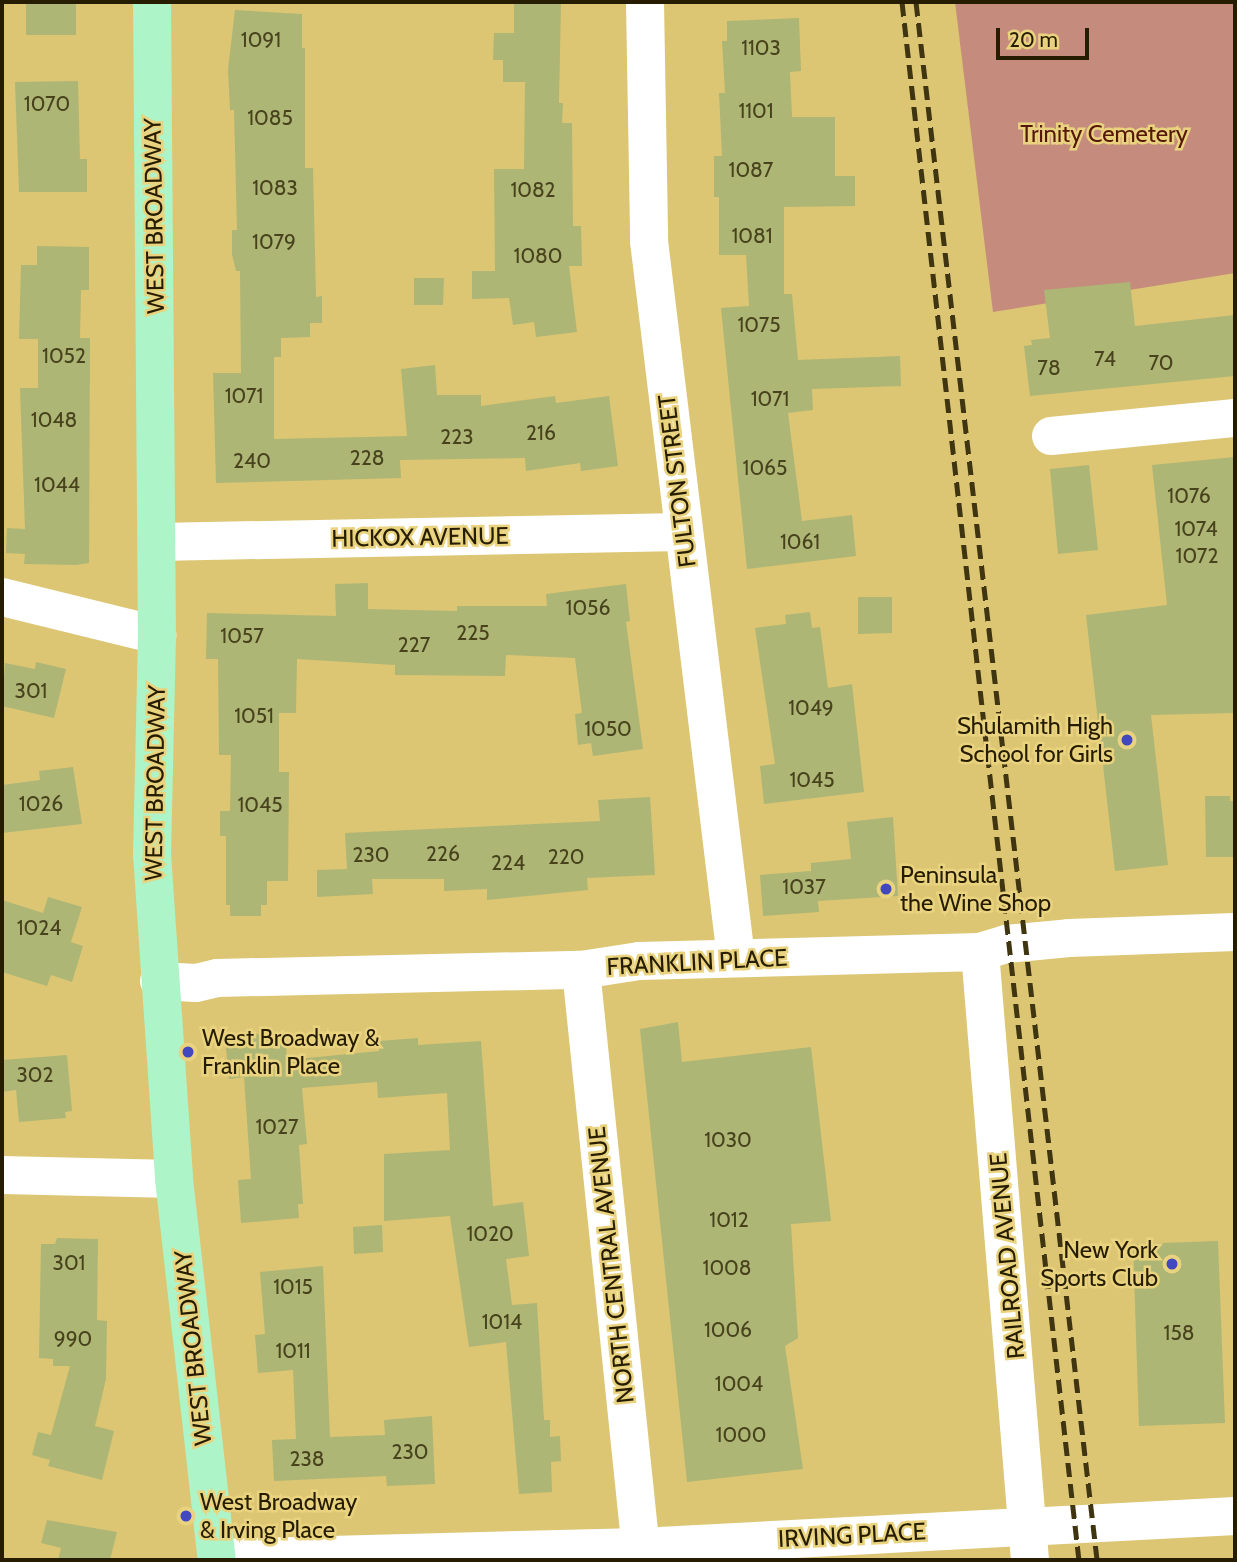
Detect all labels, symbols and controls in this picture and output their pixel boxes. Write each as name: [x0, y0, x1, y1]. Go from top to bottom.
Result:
scale bar: [999, 14, 1092, 58]
house number: 1091: [241, 27, 281, 53]
text: 20 m: [1009, 27, 1058, 52]
house number: 1103: [741, 35, 781, 61]
house number: 1070: [24, 91, 70, 117]
house number: 1101: [738, 98, 774, 124]
house number: 1085: [247, 105, 293, 131]
street label: WEST BROADWAY: [138, 118, 170, 314]
park label: Trinity Cemetery: [1020, 120, 1188, 148]
house number: 1087: [729, 157, 773, 183]
house number: 1083: [252, 175, 298, 201]
house number: 1082: [510, 177, 556, 203]
house number: 1081: [731, 223, 773, 249]
house number: 1079: [252, 229, 296, 255]
house number: 1080: [514, 243, 562, 269]
house number: 1075: [737, 312, 781, 338]
house number: 1052: [42, 343, 86, 369]
house number: 74: [1094, 346, 1116, 372]
house number: 70: [1148, 350, 1174, 376]
house number: 78: [1037, 355, 1061, 381]
house number: 1071: [225, 383, 263, 409]
house number: 1071: [751, 386, 789, 412]
street label: FULTON STREET: [652, 393, 702, 569]
house number: 1048: [31, 407, 77, 433]
house number: 216: [526, 420, 556, 446]
house number: 223: [440, 424, 474, 450]
house number: 228: [350, 445, 384, 471]
house number: 240: [233, 448, 271, 474]
house number: 1065: [743, 455, 787, 481]
house number: 1044: [34, 472, 80, 498]
house number: 1076: [1167, 483, 1211, 509]
house number: 1074: [1174, 516, 1218, 542]
street label: HICKOX AVENUE: [331, 521, 509, 553]
house number: 1061: [780, 529, 820, 555]
house number: 1072: [1176, 543, 1218, 569]
house number: 1056: [566, 595, 610, 621]
house number: 225: [456, 620, 490, 646]
house number: 1057: [220, 623, 264, 649]
house number: 227: [398, 632, 430, 658]
house number: 301: [15, 678, 47, 704]
street label: WEST BROADWAY: [139, 685, 171, 881]
house number: 1049: [788, 695, 834, 721]
house number: 1051: [234, 703, 274, 729]
place label: Shulamith High School for Girls: [957, 712, 1113, 768]
house number: 1050: [584, 716, 632, 742]
marker: Shulamith High School for Girls: [1119, 732, 1135, 748]
house number: 1045: [789, 767, 835, 793]
house number: 1026: [19, 791, 63, 817]
house number: 1045: [237, 792, 283, 818]
house number: 226: [426, 841, 460, 867]
house number: 230: [352, 842, 390, 868]
house number: 220: [548, 844, 584, 870]
house number: 224: [491, 850, 525, 876]
place label: Peninsula the Wine Shop: [900, 861, 1051, 917]
house number: 1037: [782, 874, 826, 900]
marker: Peninsula the Wine Shop: [878, 881, 894, 897]
house number: 1024: [17, 915, 61, 941]
street label: FRANKLIN PLACE: [606, 943, 788, 981]
place label: West Broadway & Franklin Place: [202, 1024, 380, 1080]
marker: West Broadway & Franklin Place: [180, 1044, 196, 1060]
house number: 302: [16, 1062, 54, 1088]
house number: 1027: [255, 1114, 299, 1140]
street label: NORTH CENTRAL AVENUE: [582, 1125, 640, 1405]
house number: 1030: [704, 1127, 752, 1153]
street label: RAILROAD AVENUE: [984, 1152, 1030, 1360]
house number: 1012: [709, 1207, 749, 1233]
house number: 1020: [466, 1221, 514, 1247]
place label: New York Sports Club: [1040, 1236, 1158, 1292]
street label: WEST BROADWAY: [168, 1249, 218, 1447]
house number: 301: [53, 1250, 85, 1276]
house number: 1008: [703, 1255, 751, 1281]
marker: New York Sports Club: [1164, 1256, 1180, 1272]
house number: 1015: [273, 1274, 313, 1300]
house number: 1014: [482, 1309, 522, 1335]
house number: 1006: [704, 1317, 752, 1343]
house number: 158: [1164, 1320, 1194, 1346]
house number: 990: [54, 1326, 92, 1352]
house number: 1011: [275, 1338, 311, 1364]
house number: 1004: [715, 1371, 763, 1397]
house number: 1000: [716, 1422, 766, 1448]
house number: 230: [391, 1439, 429, 1465]
house number: 238: [289, 1446, 325, 1472]
place label: West Broadway & Irving Place: [200, 1488, 357, 1544]
marker: West Broadway & Irving Place: [178, 1508, 194, 1524]
street label: IRVING PLACE: [777, 1517, 927, 1553]

